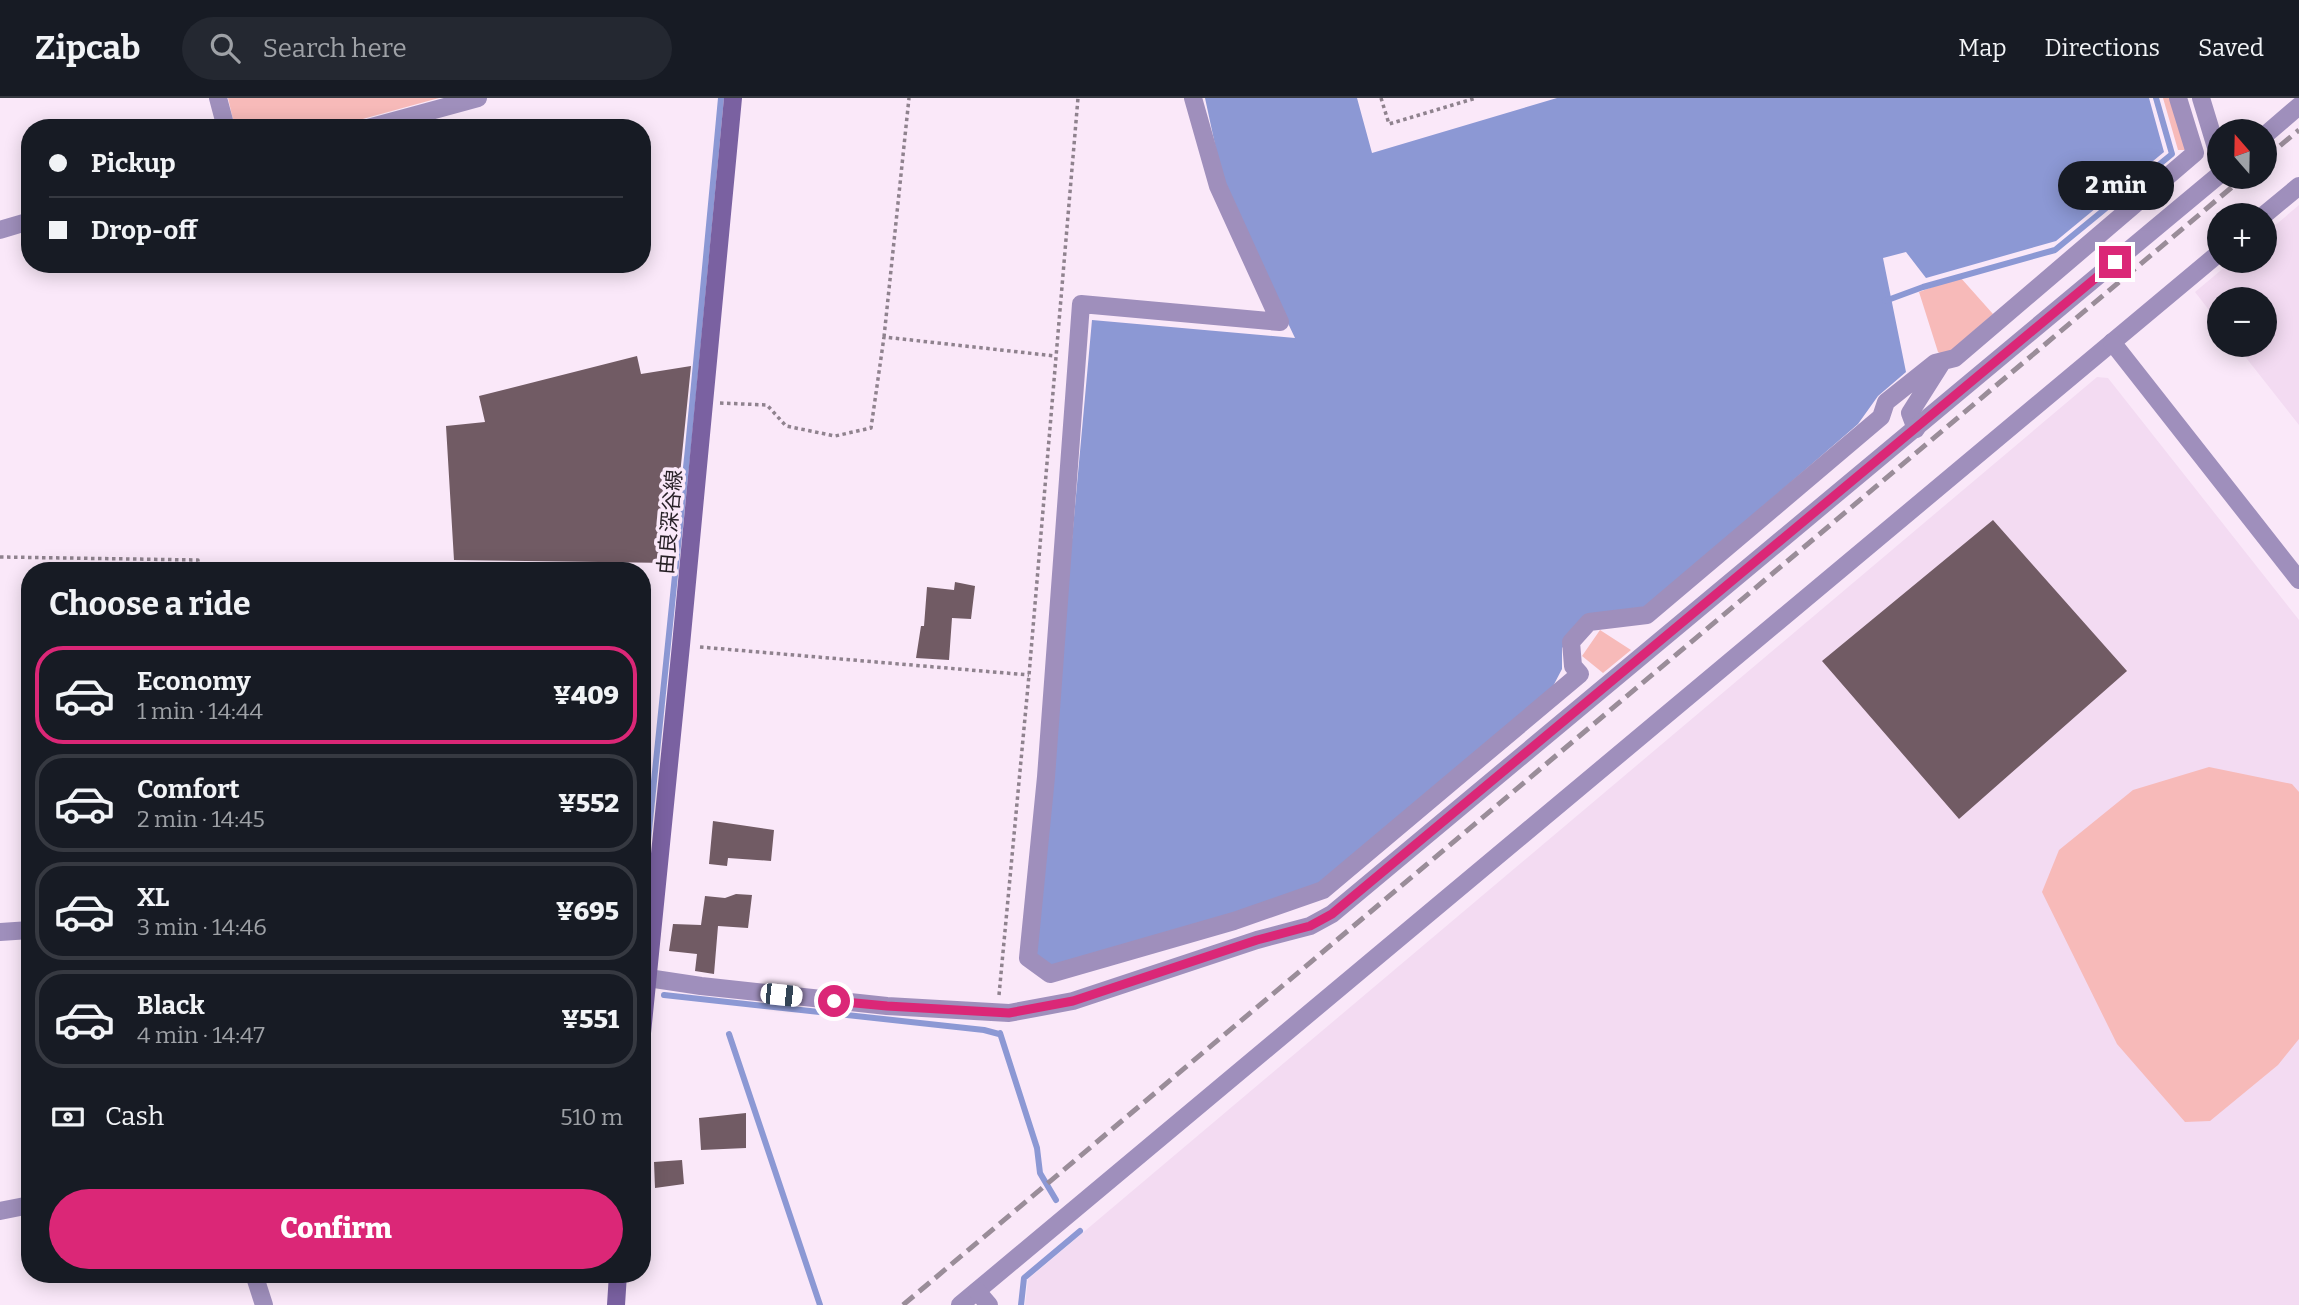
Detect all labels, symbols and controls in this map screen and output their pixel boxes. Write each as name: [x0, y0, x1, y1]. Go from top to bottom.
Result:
search box: [182, 17, 672, 80]
text: Zipcab: [35, 28, 140, 68]
icon: search: [206, 29, 244, 67]
text: Search here: [262, 33, 407, 64]
text: Map: [1958, 34, 2007, 62]
text: Directions: [2045, 34, 2160, 62]
text: Saved: [2198, 34, 2264, 62]
north arrow: [2207, 119, 2277, 189]
map controls: [2207, 119, 2277, 357]
text: Pickup: [91, 148, 176, 179]
callout: 2 min: [2057, 160, 2173, 209]
text: 2 min: [2085, 171, 2147, 199]
button: +: [2207, 203, 2277, 273]
text: Drop-off: [91, 215, 197, 246]
route end: [2099, 246, 2131, 278]
button: −: [2207, 287, 2277, 357]
street label: 由良深谷線: [652, 469, 688, 575]
text: Choose a ride: [49, 585, 250, 623]
icon: car: [53, 664, 116, 727]
text: Economy: [137, 666, 251, 697]
text: ¥409: [553, 680, 619, 711]
text: 1 min · 14:44: [137, 697, 263, 725]
icon: car: [53, 772, 116, 835]
text: Comfort: [137, 774, 240, 805]
text: ¥552: [558, 788, 619, 819]
text: 2 min · 14:45: [137, 805, 265, 833]
icon: car: [53, 880, 116, 943]
text: XL: [137, 882, 169, 913]
text: ¥695: [556, 896, 619, 927]
text: 3 min · 14:46: [137, 913, 267, 941]
car: [760, 982, 803, 1008]
route start: [818, 985, 850, 1017]
icon: car: [53, 988, 116, 1051]
text: Black: [137, 990, 205, 1021]
text: ¥551: [562, 1004, 619, 1035]
text: 4 min · 14:47: [137, 1021, 265, 1049]
icon: cash: [49, 1098, 87, 1136]
text: Cash: [105, 1101, 164, 1132]
text: 510 m: [560, 1103, 623, 1131]
button: Confirm: [49, 1189, 623, 1269]

